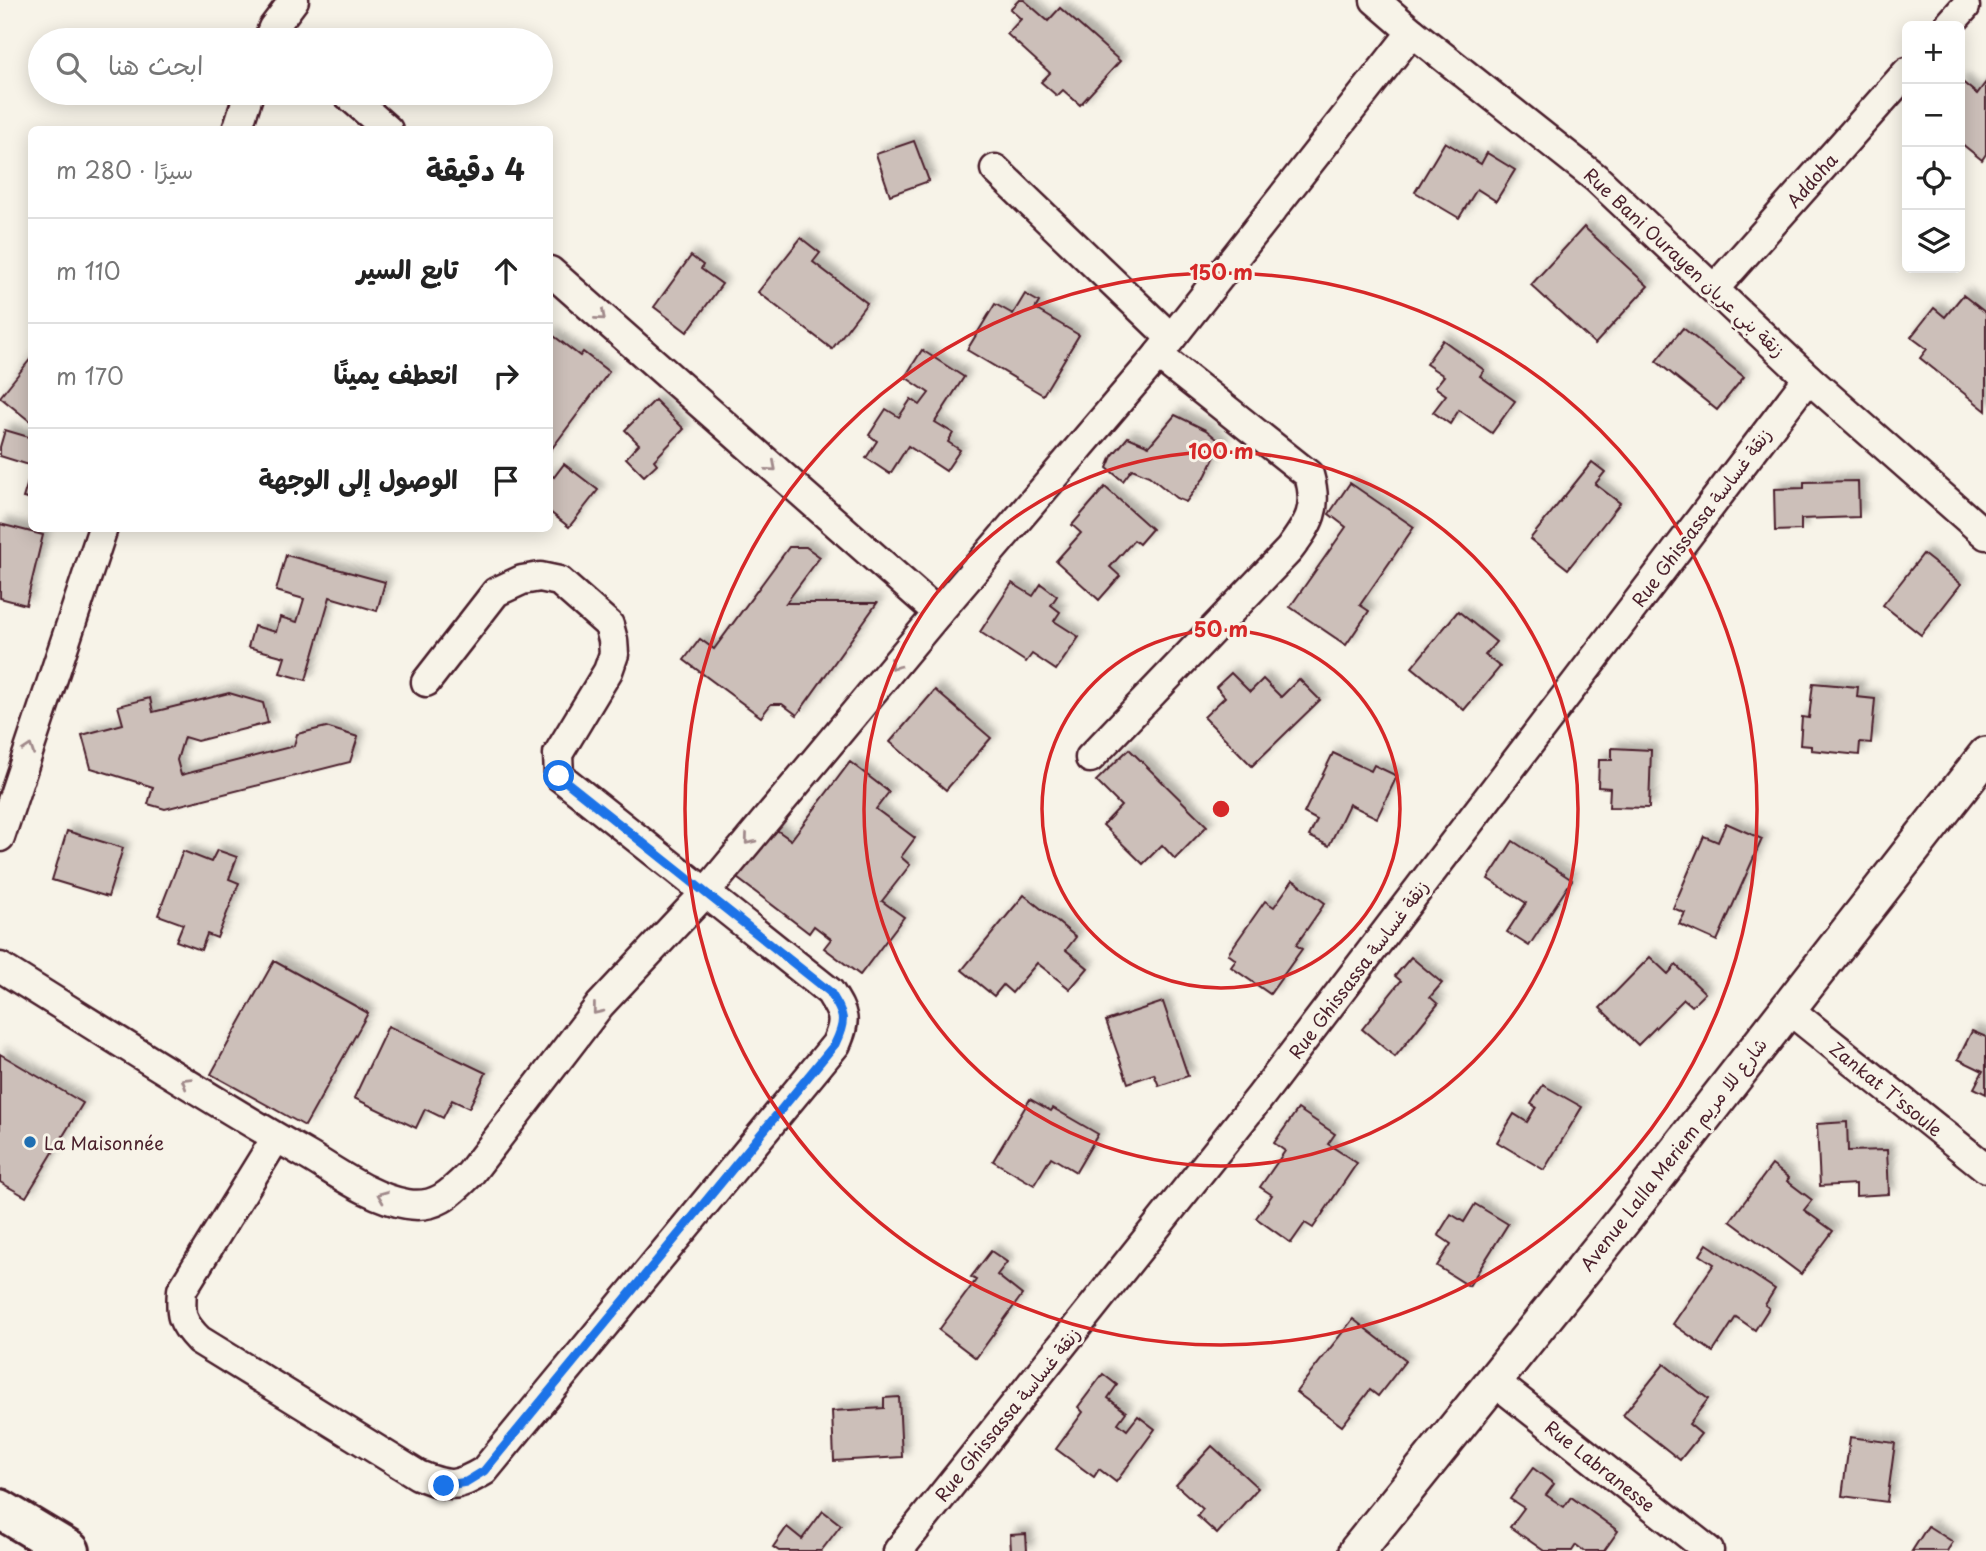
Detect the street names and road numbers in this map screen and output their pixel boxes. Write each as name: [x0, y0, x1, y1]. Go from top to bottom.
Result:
street label: Addoha: [1780, 146, 1844, 213]
street label: Rue Bani Ourayen زنقة بني عريان: [1576, 161, 1792, 366]
street label: Rue Ghissassa زنقة غساسة: [1625, 422, 1777, 612]
street label: Rue Ghissassa زنقة غساسة: [1282, 874, 1434, 1064]
street label: Avenue Lalla Meriem شارع للا مريم: [1573, 1032, 1774, 1278]
street label: Zankat T'ssoule: [1825, 1035, 1949, 1142]
street label: Rue Ghissassa زنقة غساسة: [928, 1321, 1086, 1507]
street label: Rue Labranesse: [1540, 1413, 1662, 1518]

